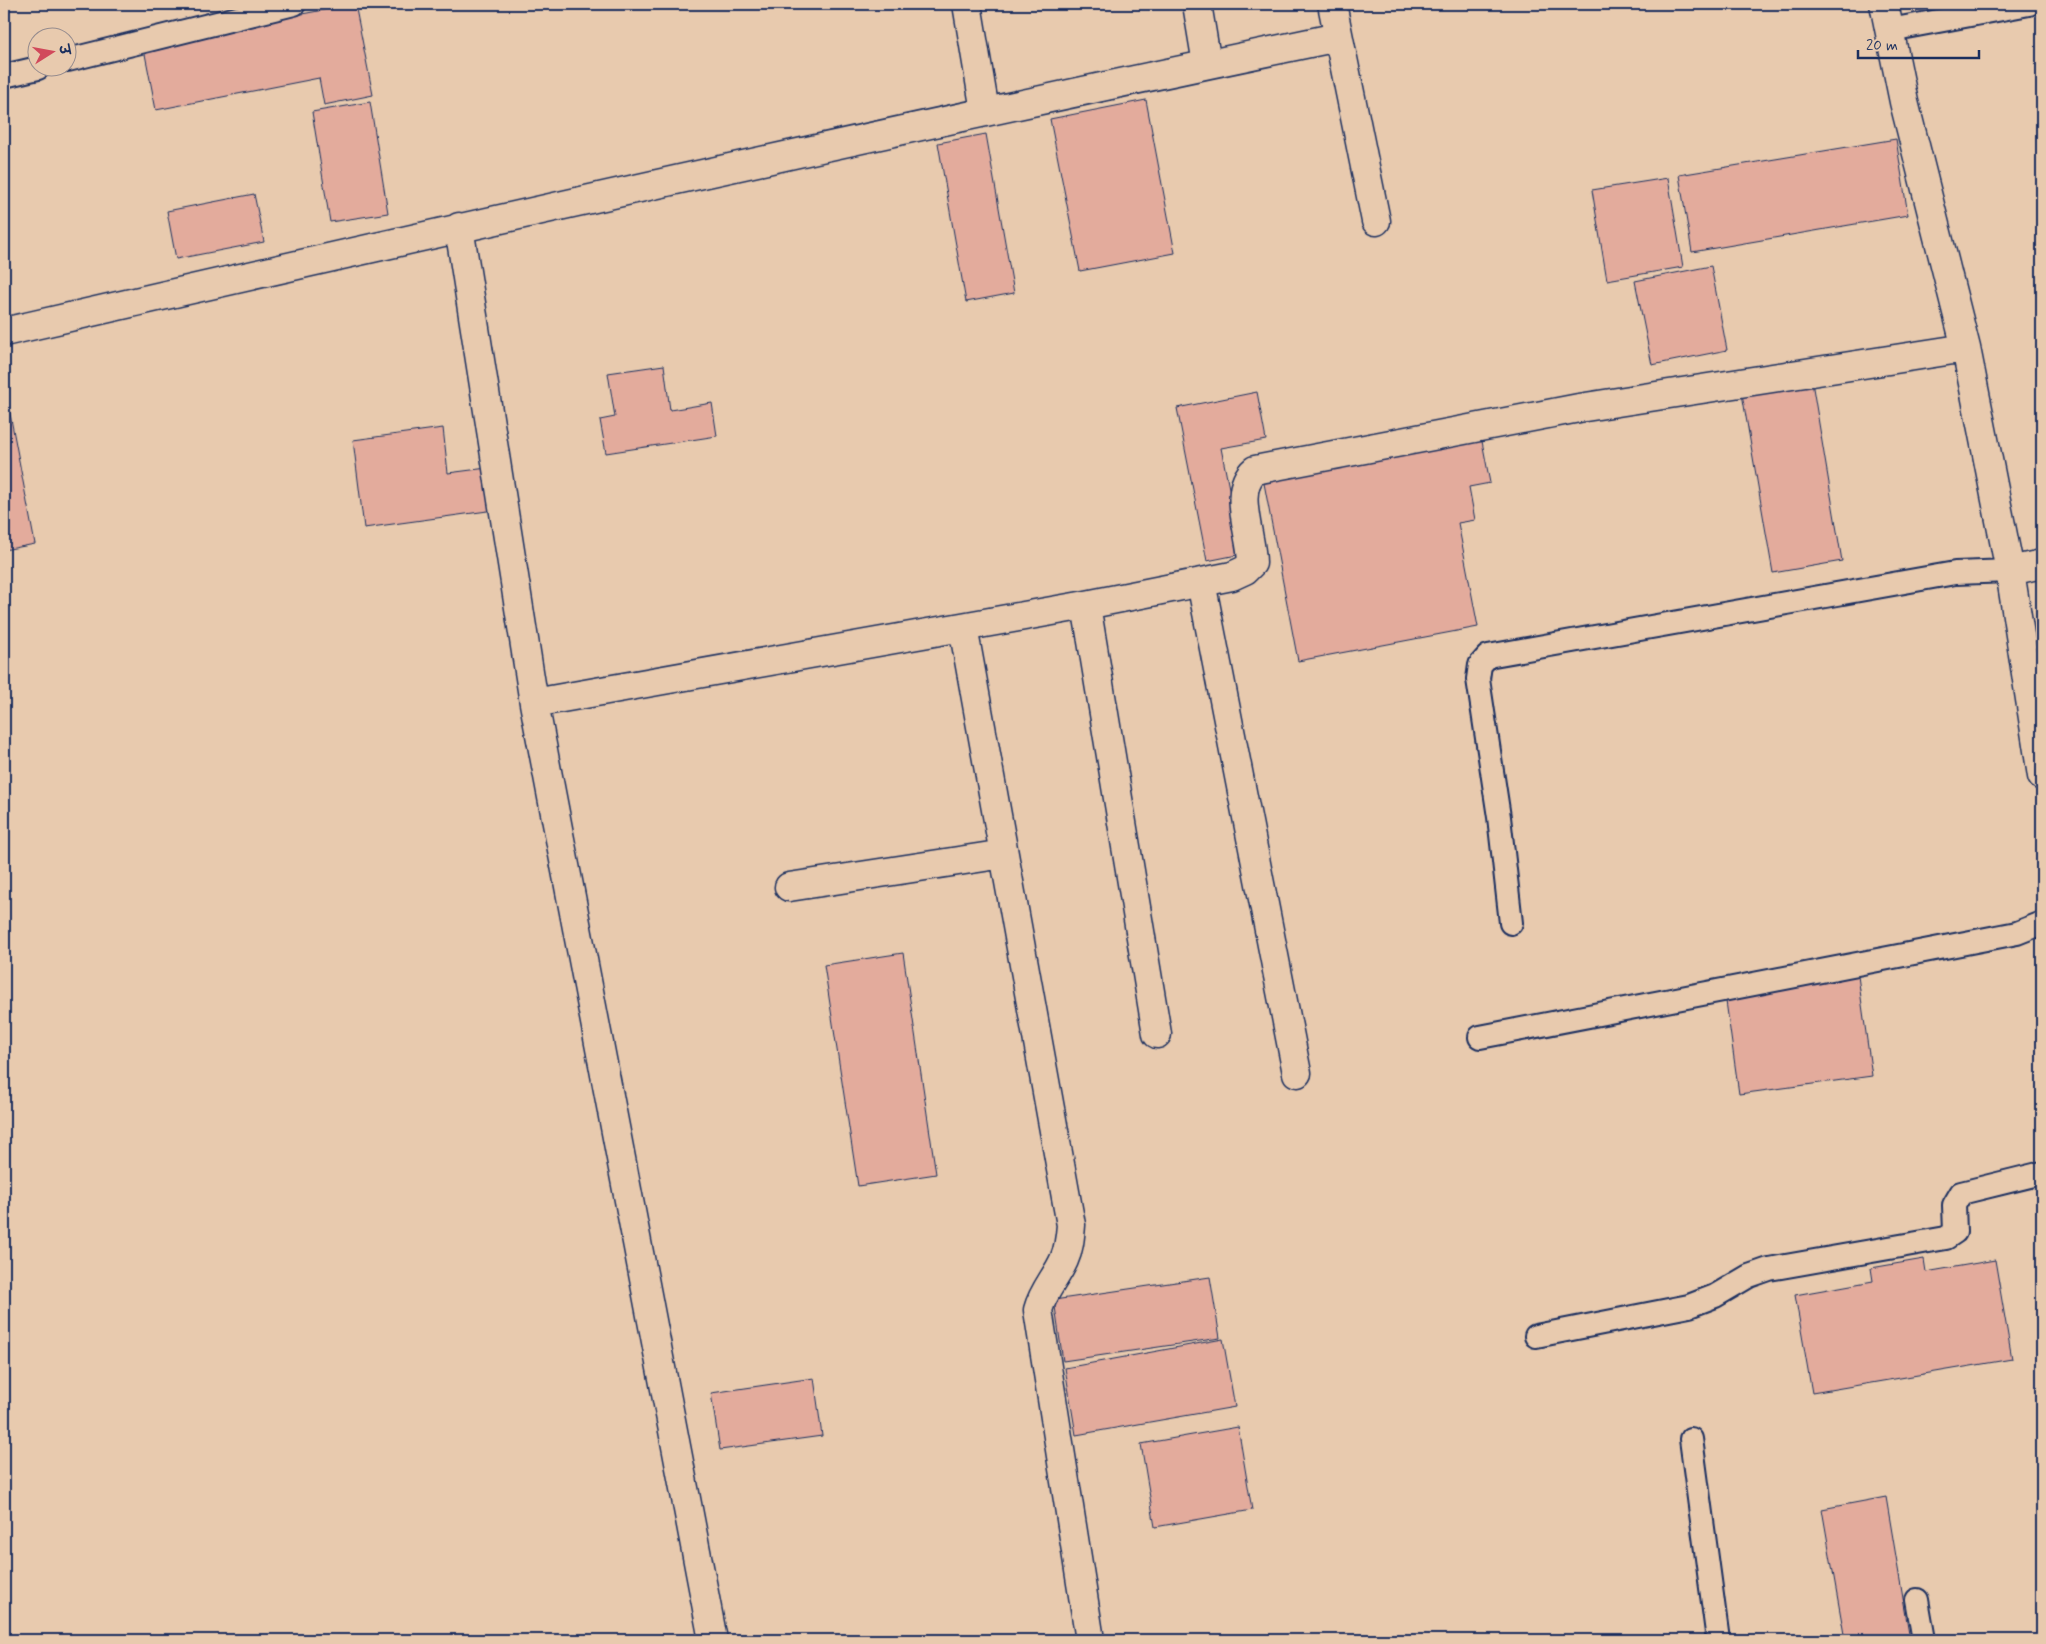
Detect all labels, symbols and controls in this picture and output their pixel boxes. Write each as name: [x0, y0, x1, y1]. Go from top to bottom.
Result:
north arrow: [28, 28, 78, 78]
scale bar: [1858, 28, 1980, 60]
text: 20 m: [1866, 36, 1898, 56]
text: उ: [54, 41, 74, 58]

